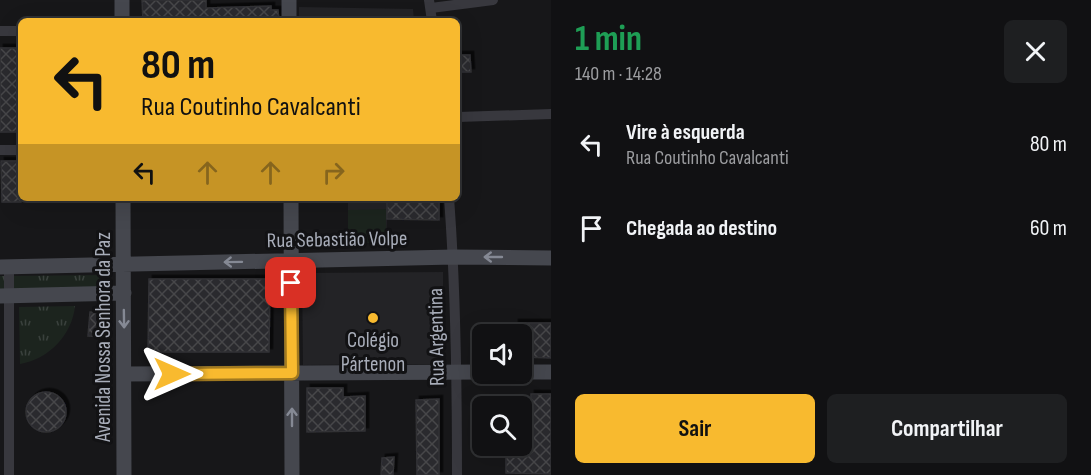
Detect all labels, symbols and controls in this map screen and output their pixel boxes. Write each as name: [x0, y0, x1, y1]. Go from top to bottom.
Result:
text: 1 min: [575, 18, 642, 61]
button: close: [1004, 20, 1067, 83]
text: 80 m: [141, 40, 215, 91]
icon: left: [42, 42, 120, 120]
text: 140 m · 14:28: [575, 62, 662, 86]
text: Rua Coutinho Cavalcanti: [141, 91, 361, 123]
text: Vire à esquerda: [626, 119, 745, 146]
icon: left: [575, 128, 608, 161]
text: 80 m: [1030, 131, 1067, 158]
text: Rua Coutinho Cavalcanti: [626, 146, 789, 170]
icon: left: [128, 156, 161, 189]
icon: ahead: [191, 156, 224, 189]
icon: ahead: [254, 156, 287, 189]
icon: right: [317, 156, 350, 189]
icon: arrive: [575, 212, 608, 245]
text: Chegada ao destino: [626, 215, 777, 242]
text: 60 m: [1030, 215, 1067, 242]
street label: Rua Sebastião Volpe: [266, 226, 408, 253]
street label: Avenida Nossa Senhora da Paz: [91, 232, 116, 443]
one-way arrow: [483, 251, 503, 263]
one-way arrow: [223, 256, 243, 267]
pin: [265, 257, 316, 308]
icon: arrive: [274, 266, 307, 299]
street label: Rua Argentina: [423, 288, 450, 386]
one-way arrow: [118, 309, 130, 329]
marker: Colégio Pártenon: [366, 311, 380, 325]
map controls: [472, 324, 532, 456]
button: sound: [472, 324, 532, 384]
place label: Colégio Pártenon: [341, 328, 405, 377]
position arrow: [140, 342, 204, 406]
button: Sair: [575, 394, 815, 463]
button: Compartilhar: [827, 394, 1067, 463]
button: search: [472, 396, 532, 456]
one-way arrow: [286, 407, 298, 427]

